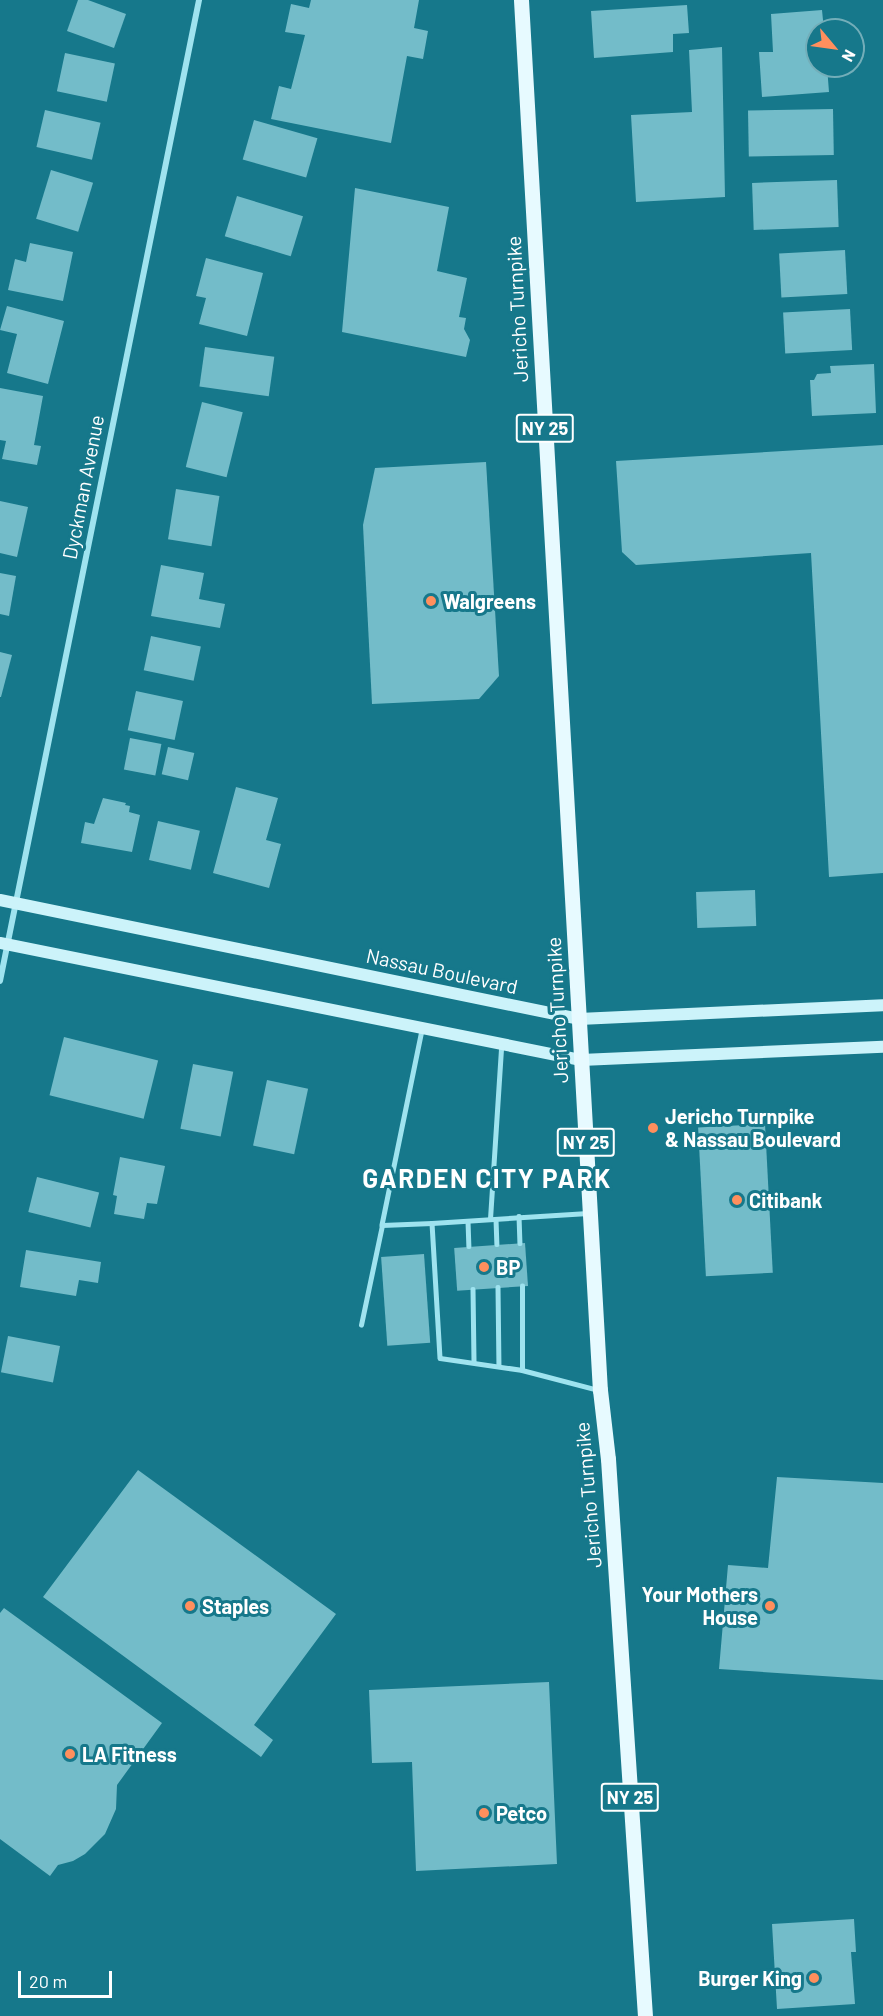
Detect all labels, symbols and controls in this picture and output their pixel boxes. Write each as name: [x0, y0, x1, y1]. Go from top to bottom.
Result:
north arrow: [805, 18, 865, 78]
text: N: [839, 47, 860, 65]
street label: Jericho Turnpike: [501, 235, 533, 383]
street label: Dyckman Avenue: [57, 413, 109, 561]
road number: NY 25: [515, 413, 575, 443]
place label: Walgreens: [443, 589, 536, 613]
marker: Walgreens: [424, 594, 438, 608]
street label: Jericho Turnpike: [541, 936, 573, 1084]
street label: Nassau Boulevard: [364, 943, 520, 999]
place label: Jericho Turnpike & Nassau Boulevard: [665, 1104, 841, 1151]
marker: Jericho Turnpike & Nassau Boulevard: [646, 1121, 660, 1135]
road number: NY 25: [556, 1127, 616, 1157]
district label: GARDEN CITY PARK: [362, 1162, 612, 1194]
place label: Citibank: [749, 1188, 822, 1212]
marker: Citibank: [730, 1193, 744, 1207]
place label: BP: [496, 1255, 520, 1279]
marker: BP: [477, 1260, 491, 1274]
street label: Jericho Turnpike: [570, 1421, 606, 1569]
place label: Your Mothers House: [641, 1582, 758, 1629]
place label: Staples: [202, 1594, 269, 1618]
marker: Staples: [183, 1599, 197, 1613]
marker: Your Mothers House: [763, 1599, 777, 1613]
place label: LA Fitness: [82, 1742, 177, 1766]
marker: LA Fitness: [63, 1747, 77, 1761]
road number: NY 25: [600, 1782, 660, 1812]
place label: Petco: [496, 1801, 547, 1825]
marker: Petco: [477, 1806, 491, 1820]
scale bar: [21, 1959, 116, 1997]
place label: Burger King: [698, 1966, 802, 1990]
text: 20 m: [29, 1970, 67, 1992]
marker: Burger King: [807, 1971, 821, 1985]

